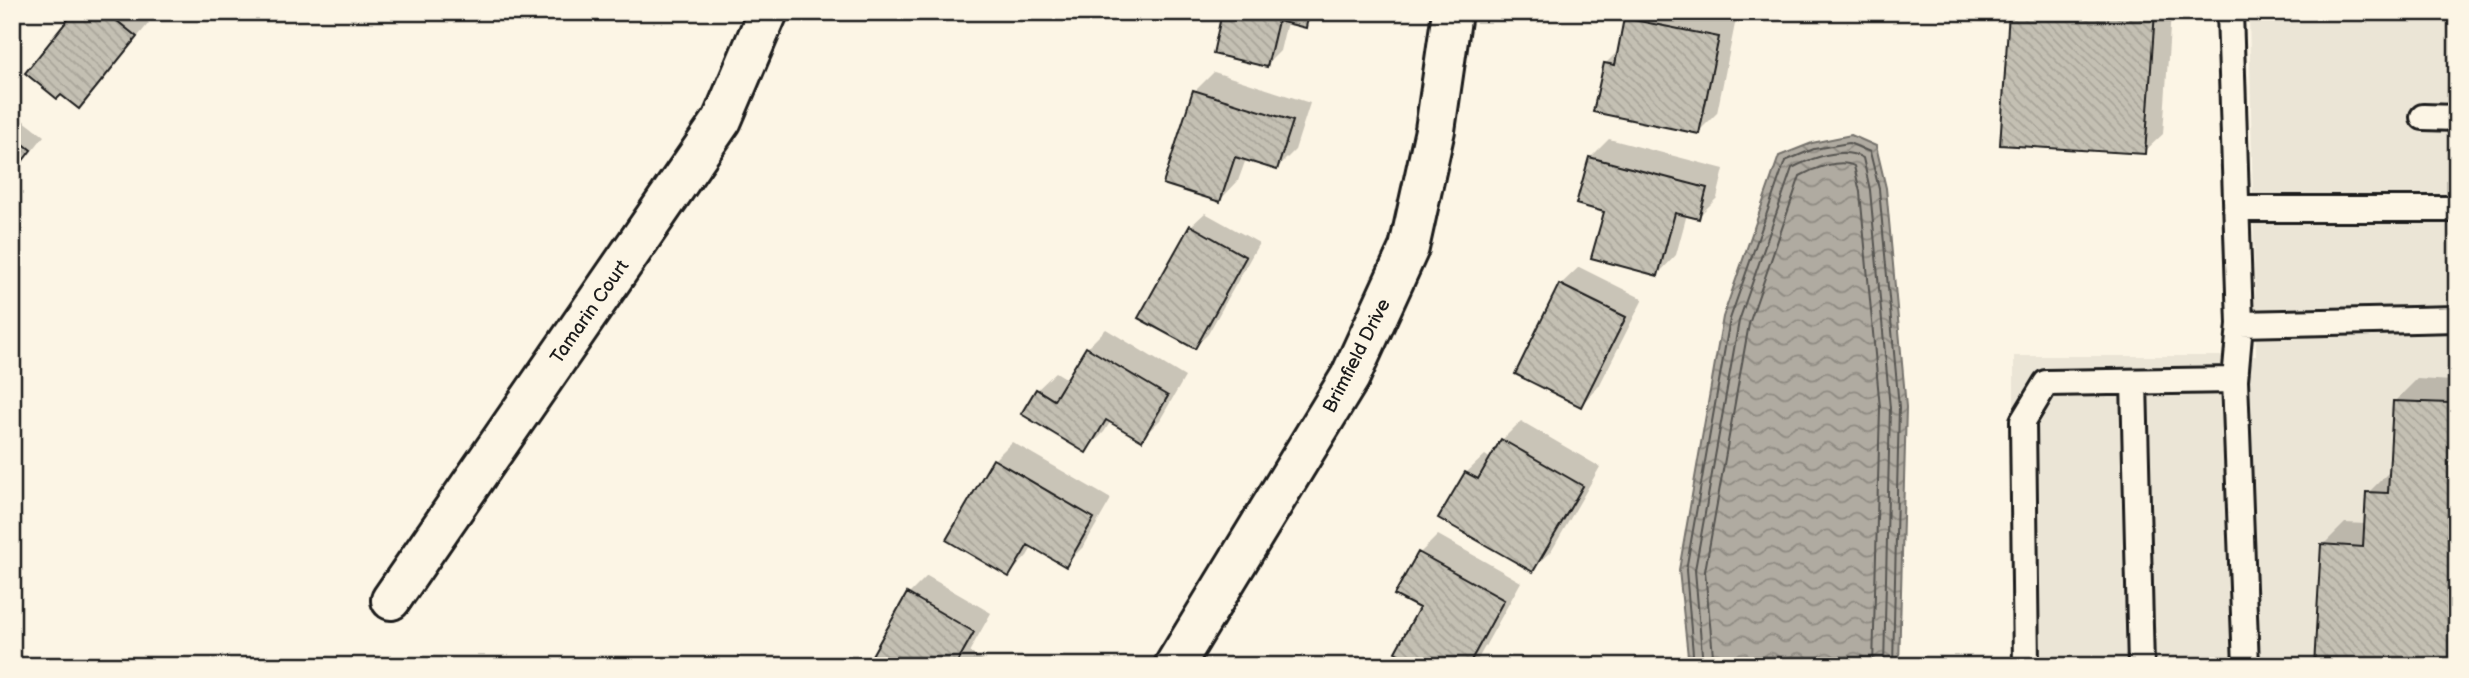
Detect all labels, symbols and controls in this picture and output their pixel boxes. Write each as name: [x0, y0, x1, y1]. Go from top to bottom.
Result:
street label: Tamarin Court: [546, 256, 634, 368]
street label: Brimfield Drive: [1318, 295, 1396, 417]

